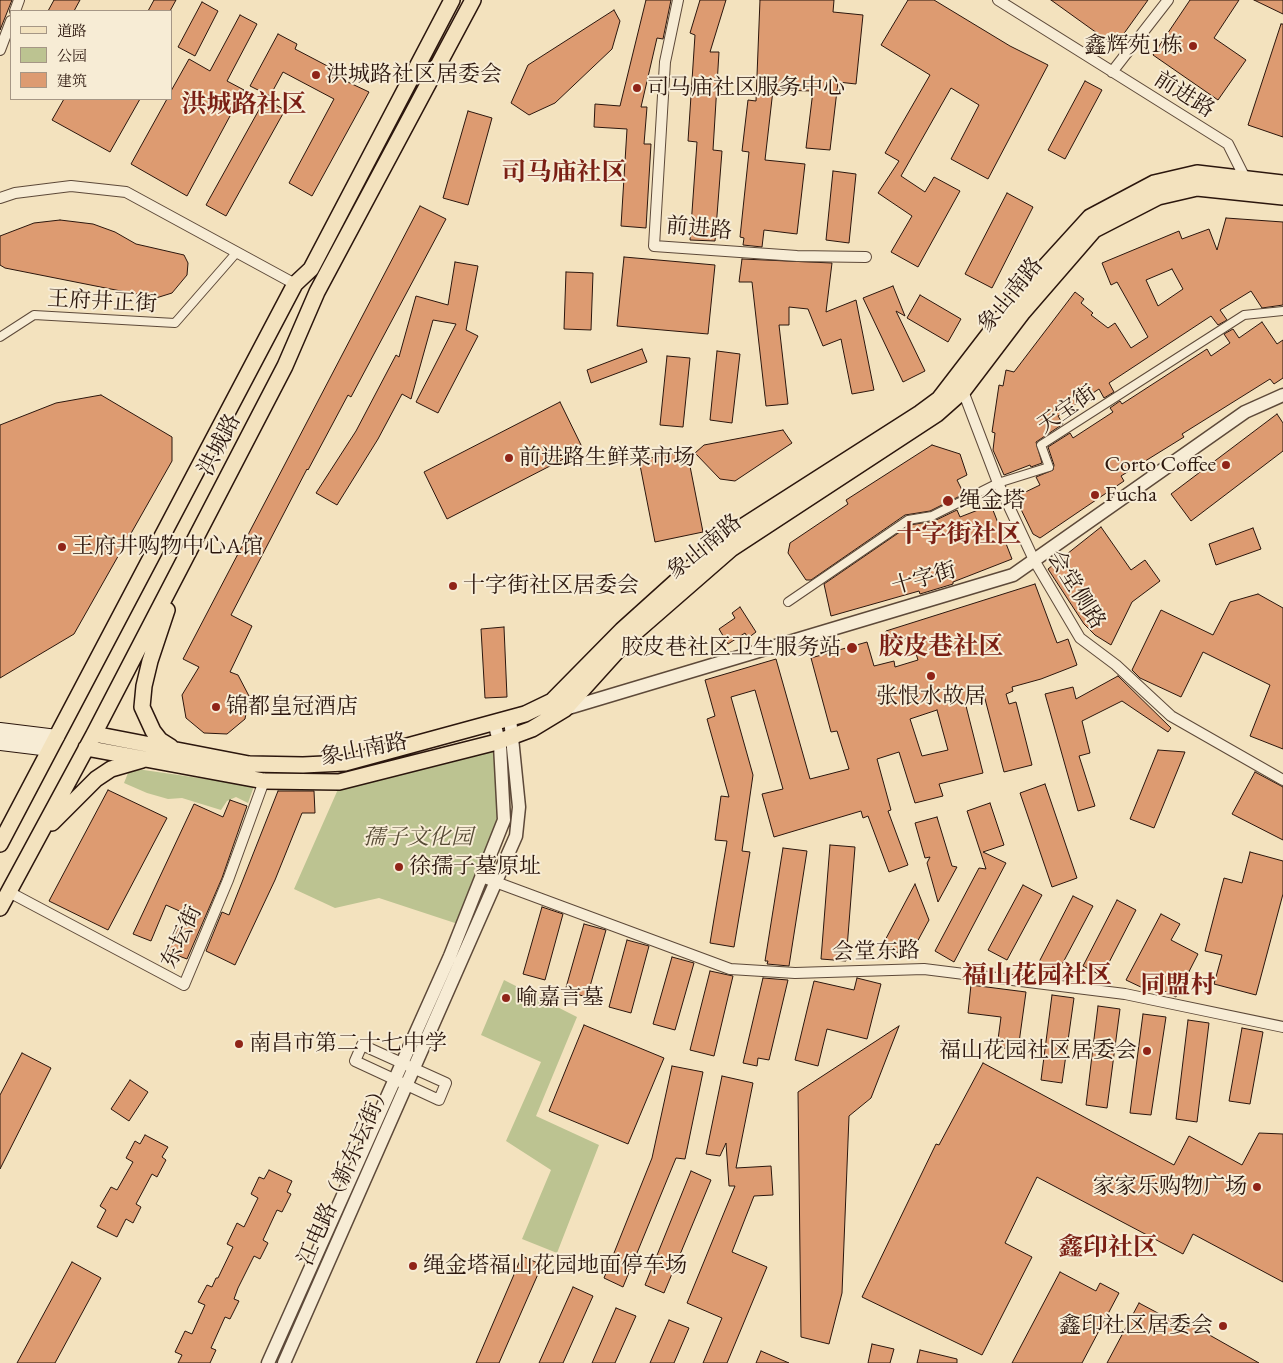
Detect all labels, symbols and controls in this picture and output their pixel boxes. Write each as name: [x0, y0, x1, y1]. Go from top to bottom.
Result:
legend: [10, 10, 172, 100]
text: 道路: [57, 21, 87, 40]
place label: 鑫辉苑1栋: [1084, 33, 1183, 59]
marker: 鑫辉苑1栋: [1187, 40, 1199, 52]
text: 公园: [57, 46, 87, 65]
place label: 洪城路社区居委会: [326, 62, 502, 88]
street label: 前进路: [1149, 66, 1219, 124]
marker: 洪城路社区居委会: [310, 69, 322, 81]
text: 建筑: [57, 71, 87, 90]
place label: 司马庙社区服务中心: [647, 75, 845, 101]
marker: 司马庙社区服务中心: [631, 82, 643, 94]
district label: 洪城路社区: [182, 90, 306, 120]
district label: 司马庙社区: [502, 158, 626, 188]
street label: 前进路: [665, 213, 733, 245]
street label: 象山南路: [973, 252, 1049, 338]
street label: 王府井正街: [46, 286, 158, 318]
street label: 天宝街: [1032, 380, 1102, 440]
street label: 洪城路: [193, 410, 247, 480]
place label: 前进路生鲜菜市场: [519, 445, 695, 471]
marker: 前进路生鲜菜市场: [503, 452, 515, 464]
place label: Corto Coffee: [1104, 452, 1216, 478]
marker: Corto Coffee: [1220, 459, 1232, 471]
place label: Fucha: [1105, 482, 1157, 508]
place label: 绳金塔: [959, 488, 1025, 514]
marker: Fucha: [1089, 489, 1101, 501]
marker: 绳金塔: [941, 494, 955, 508]
street label: 象山南路: [662, 509, 748, 585]
district label: 十字街社区: [897, 520, 1021, 550]
place label: 王府井购物中心A馆: [72, 534, 263, 560]
marker: 王府井购物中心A馆: [56, 541, 68, 553]
street label: 会堂侧路: [1041, 546, 1111, 634]
street label: 十字街: [889, 557, 959, 601]
place label: 十字街社区居委会: [463, 573, 639, 599]
marker: 十字街社区居委会: [447, 580, 459, 592]
district label: 胶皮巷社区: [879, 632, 1003, 662]
place label: 胶皮巷社区卫生服务站: [621, 635, 841, 661]
marker: 胶皮巷社区卫生服务站: [845, 641, 859, 655]
marker: 张恨水故居: [925, 670, 937, 682]
place label: 张恨水故居: [876, 684, 986, 710]
place label: 锦都皇冠酒店: [226, 694, 358, 720]
marker: 锦都皇冠酒店: [210, 701, 222, 713]
street label: 象山南路: [318, 729, 410, 771]
park label: 孺子文化园: [363, 825, 473, 851]
place label: 徐孺子墓原址: [409, 854, 541, 880]
marker: 徐孺子墓原址: [393, 861, 405, 873]
street label: 东坛街: [156, 902, 208, 972]
street label: 会堂东路: [832, 938, 920, 966]
district label: 福山花园社区: [962, 961, 1112, 991]
district label: 同盟村: [1141, 971, 1215, 1001]
place label: 喻嘉言墓: [516, 985, 604, 1011]
marker: 喻嘉言墓: [500, 992, 512, 1004]
place label: 南昌市第二十七中学: [249, 1031, 447, 1057]
marker: 南昌市第二十七中学: [233, 1038, 245, 1050]
place label: 福山花园社区居委会: [939, 1038, 1137, 1064]
marker: 福山花园社区居委会: [1141, 1045, 1153, 1057]
street label: 江电路（新东坛街）: [293, 1078, 397, 1270]
place label: 家家乐购物广场: [1093, 1174, 1247, 1200]
marker: 家家乐购物广场: [1251, 1181, 1263, 1193]
district label: 鑫印社区: [1058, 1233, 1158, 1263]
place label: 绳金塔福山花园地面停车场: [423, 1253, 687, 1279]
marker: 绳金塔福山花园地面停车场: [407, 1260, 419, 1272]
place label: 鑫印社区居委会: [1059, 1313, 1213, 1339]
marker: 鑫印社区居委会: [1217, 1320, 1229, 1332]

